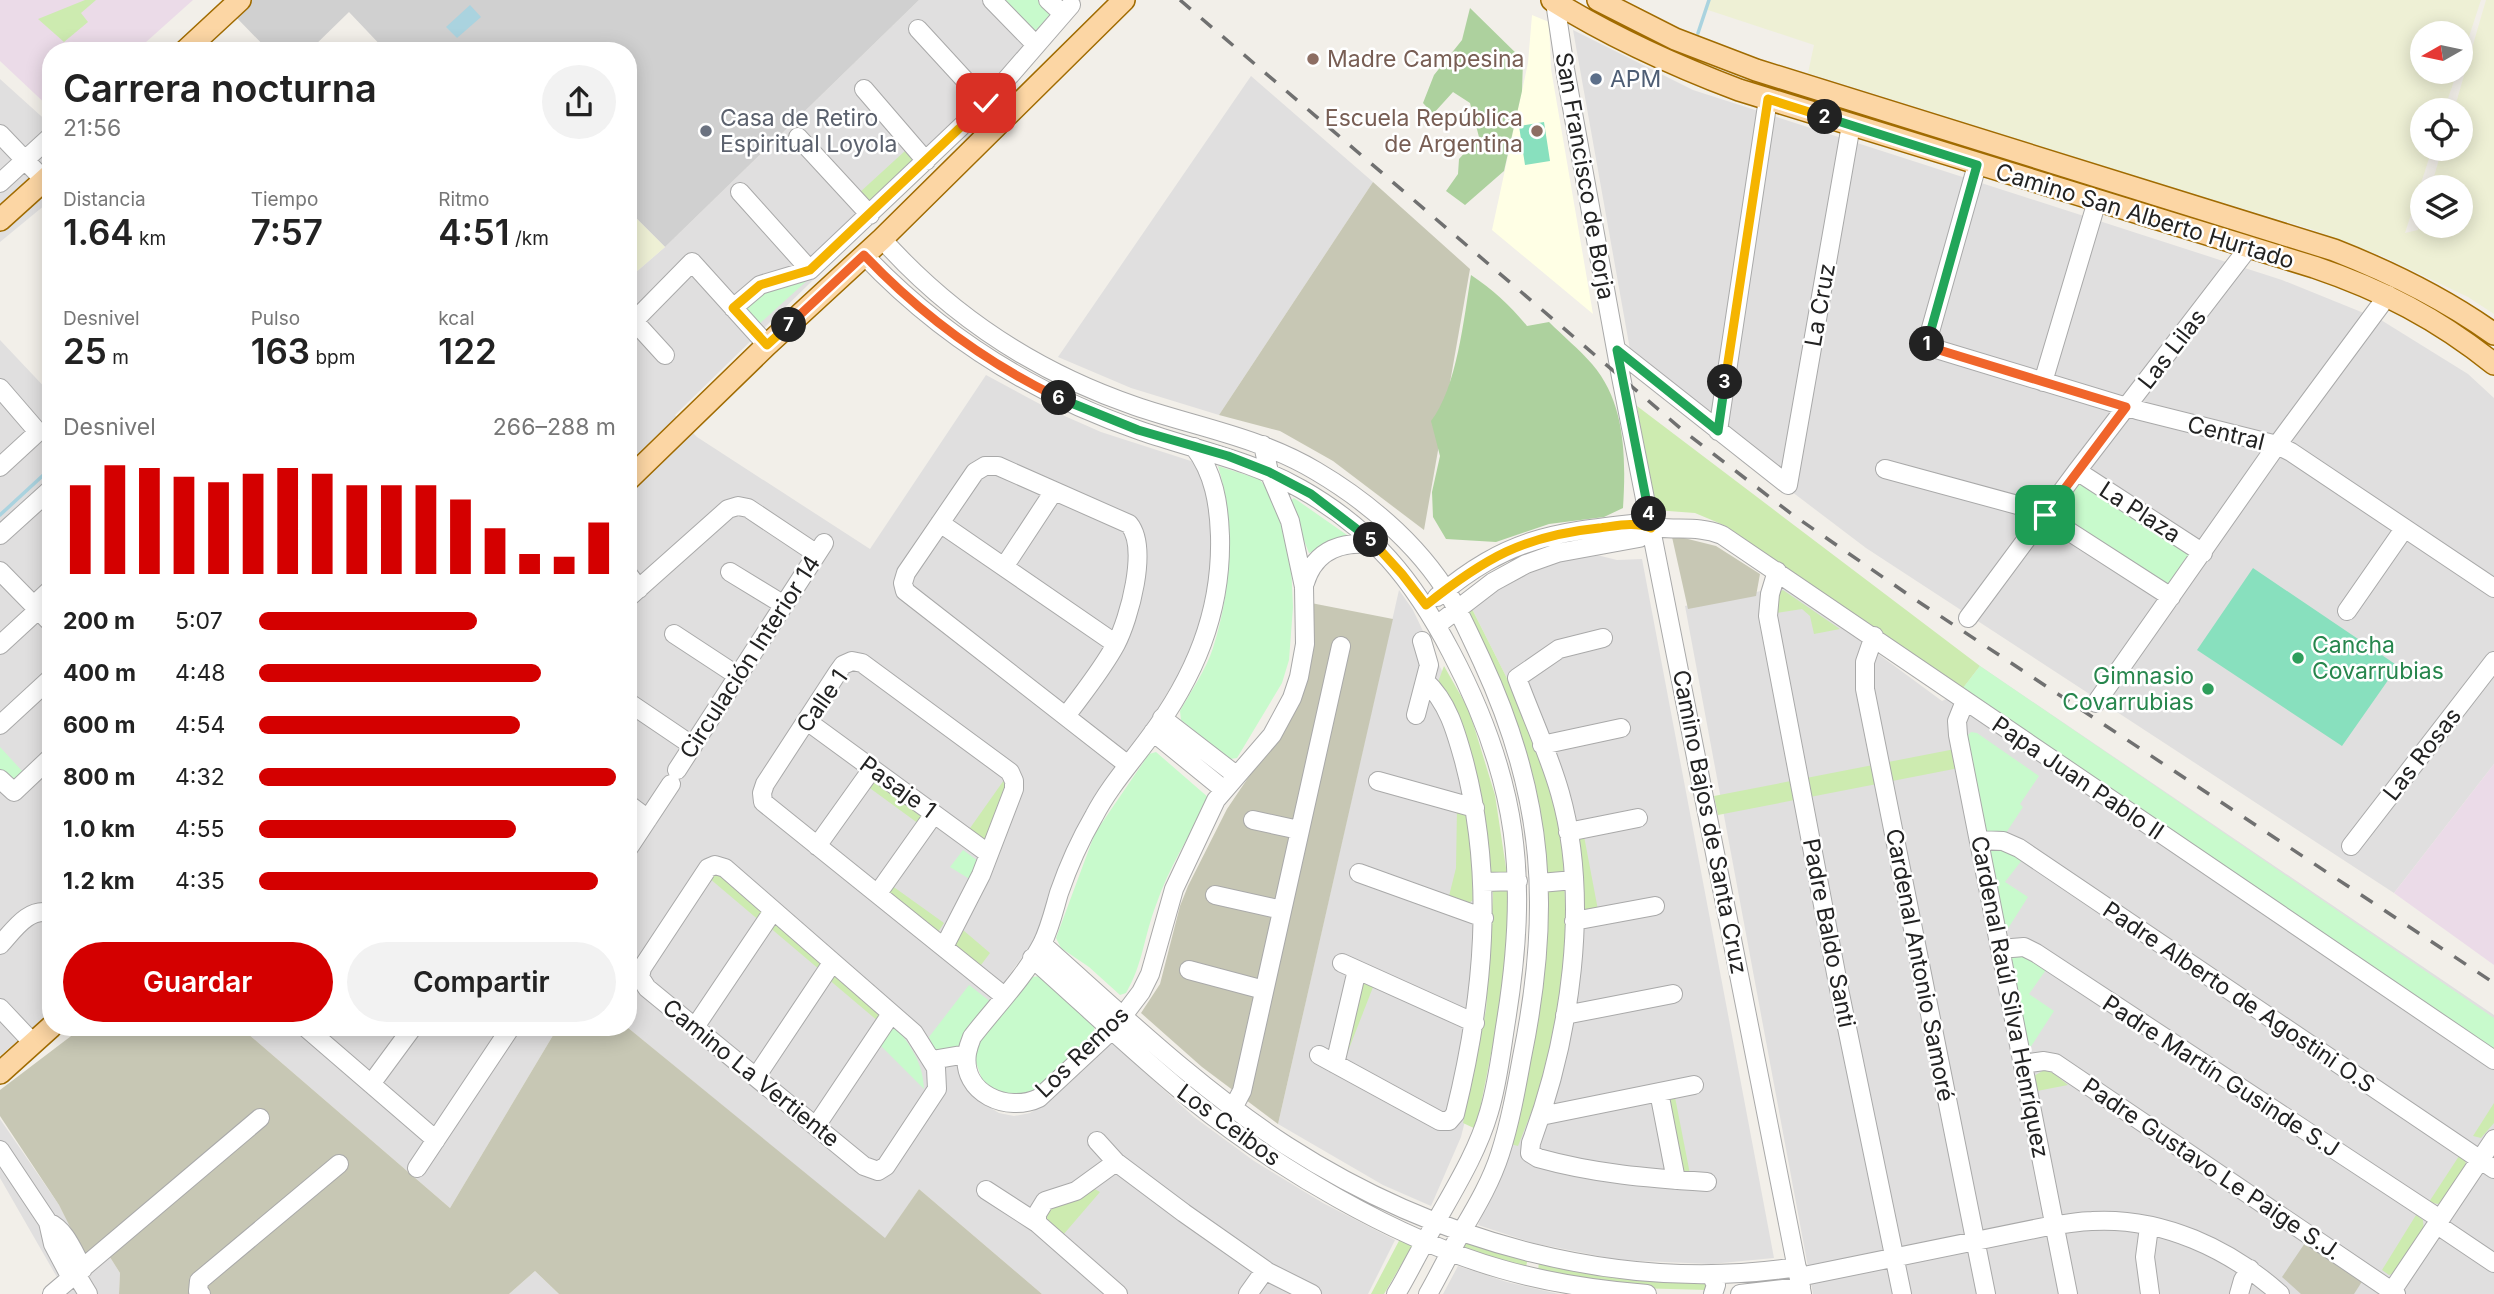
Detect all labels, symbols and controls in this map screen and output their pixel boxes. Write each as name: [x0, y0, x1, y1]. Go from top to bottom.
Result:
north arrow: [2410, 21, 2473, 84]
map controls: [2410, 21, 2473, 238]
place label: Madre Campesina: [1327, 45, 1525, 73]
street label: San Francisco de Borja: [1549, 50, 1621, 302]
marker: Madre Campesina: [1305, 51, 1321, 67]
text: Carrera nocturna: [63, 65, 377, 111]
button: share: [542, 65, 616, 139]
place label: APM: [1610, 65, 1661, 93]
marker: APM: [1588, 71, 1604, 87]
pin: [956, 73, 1016, 133]
icon: check: [967, 84, 1005, 122]
button: locate: [2410, 98, 2473, 161]
pin: 2: [1808, 100, 1842, 134]
place label: Casa de Retiro Espiritual Loyola: [720, 104, 897, 158]
place label: Escuela República de Argentina: [1325, 104, 1523, 158]
text: 2: [1819, 105, 1830, 128]
text: 21:56: [63, 114, 121, 142]
marker: Casa de Retiro Espiritual Loyola: [698, 123, 714, 139]
marker: Escuela República de Argentina: [1529, 123, 1545, 139]
street label: Camino San Alberto Hurtado: [1992, 157, 2298, 275]
button: layers: [2410, 175, 2473, 238]
text: Distancia: [63, 188, 146, 211]
text: Tiempo: [251, 188, 318, 211]
text: Ritmo: [438, 188, 489, 211]
text: 1.64: [63, 211, 134, 253]
text: 7:57: [251, 211, 323, 253]
text: 4:51: [438, 211, 510, 253]
text: km: [134, 227, 166, 250]
text: /km: [510, 227, 549, 250]
street label: La Cruz: [1799, 261, 1841, 349]
street label: Las Lilas: [2132, 303, 2212, 395]
text: Desnivel: [63, 307, 140, 330]
text: Pulso: [251, 307, 300, 330]
text: kcal: [438, 307, 475, 330]
pin: 7: [772, 308, 806, 342]
text: 7: [783, 313, 794, 336]
pin: 1: [1910, 326, 1944, 362]
text: 25: [63, 330, 107, 372]
text: 163: [251, 330, 310, 372]
text: 122: [438, 330, 497, 372]
text: 1: [1922, 332, 1931, 355]
text: m: [107, 346, 129, 369]
text: bpm: [310, 346, 355, 369]
pin: 3: [1708, 364, 1742, 400]
text: 3: [1718, 370, 1731, 393]
pin: 6: [1042, 380, 1076, 416]
text: 6: [1052, 386, 1065, 409]
street label: Central: [2185, 410, 2267, 456]
text: Desnivel: [63, 413, 156, 441]
text: 266–288 m: [493, 413, 616, 441]
street label: La Plaza: [2094, 475, 2186, 549]
pin: [2015, 485, 2075, 545]
pin: 4: [1632, 496, 1666, 532]
icon: arrive: [2026, 496, 2064, 534]
text: 4: [1642, 502, 1655, 525]
pin: 5: [1354, 522, 1388, 558]
text: 5: [1364, 528, 1377, 551]
street label: Circulación Interior 14: [674, 550, 826, 764]
text: 200 m: [63, 607, 135, 635]
text: 5:07: [175, 607, 223, 635]
place label: Cancha Covarrubias: [2312, 631, 2444, 685]
marker: Cancha Covarrubias: [2290, 650, 2306, 666]
text: 400 m: [63, 659, 136, 687]
text: 4:48: [175, 659, 226, 687]
place label: Gimnasio Covarrubias: [2062, 662, 2194, 716]
street label: Calle 1: [790, 664, 854, 738]
street label: Camino Bajos de Santa Cruz: [1667, 668, 1753, 976]
marker: Gimnasio Covarrubias: [2200, 681, 2216, 697]
street label: Las Rosas: [2377, 702, 2467, 806]
street label: Papa Juan Pablo II: [1987, 710, 2169, 846]
text: 600 m: [63, 711, 135, 739]
text: 4:54: [175, 711, 225, 739]
street label: Pasaje 1: [854, 750, 942, 824]
text: 800 m: [63, 763, 135, 791]
text: 4:32: [175, 763, 225, 791]
text: 1.0 km: [63, 815, 135, 843]
text: 4:55: [175, 815, 224, 843]
street label: Cardenal Antonio Samoré: [1880, 826, 1960, 1104]
street label: Cardenal Raúl Silva Henríquez: [1965, 834, 2055, 1160]
street label: Padre Baldo Santi: [1797, 836, 1861, 1030]
text: 1.2 km: [63, 867, 135, 895]
text: 4:35: [175, 867, 225, 895]
street label: Padre Alberto de Agostini O.S: [2098, 895, 2380, 1099]
button: Guardar: [63, 942, 333, 1022]
button: Compartir: [347, 942, 616, 1022]
street label: Padre Martín Gusinde S.J: [2098, 989, 2344, 1163]
street label: Camino La Vertiente: [657, 993, 845, 1153]
street label: Los Remos: [1029, 1000, 1135, 1104]
street label: Padre Gustavo Le Paige S.J.: [2077, 1072, 2347, 1266]
street label: Los Ceibos: [1172, 1078, 1286, 1172]

